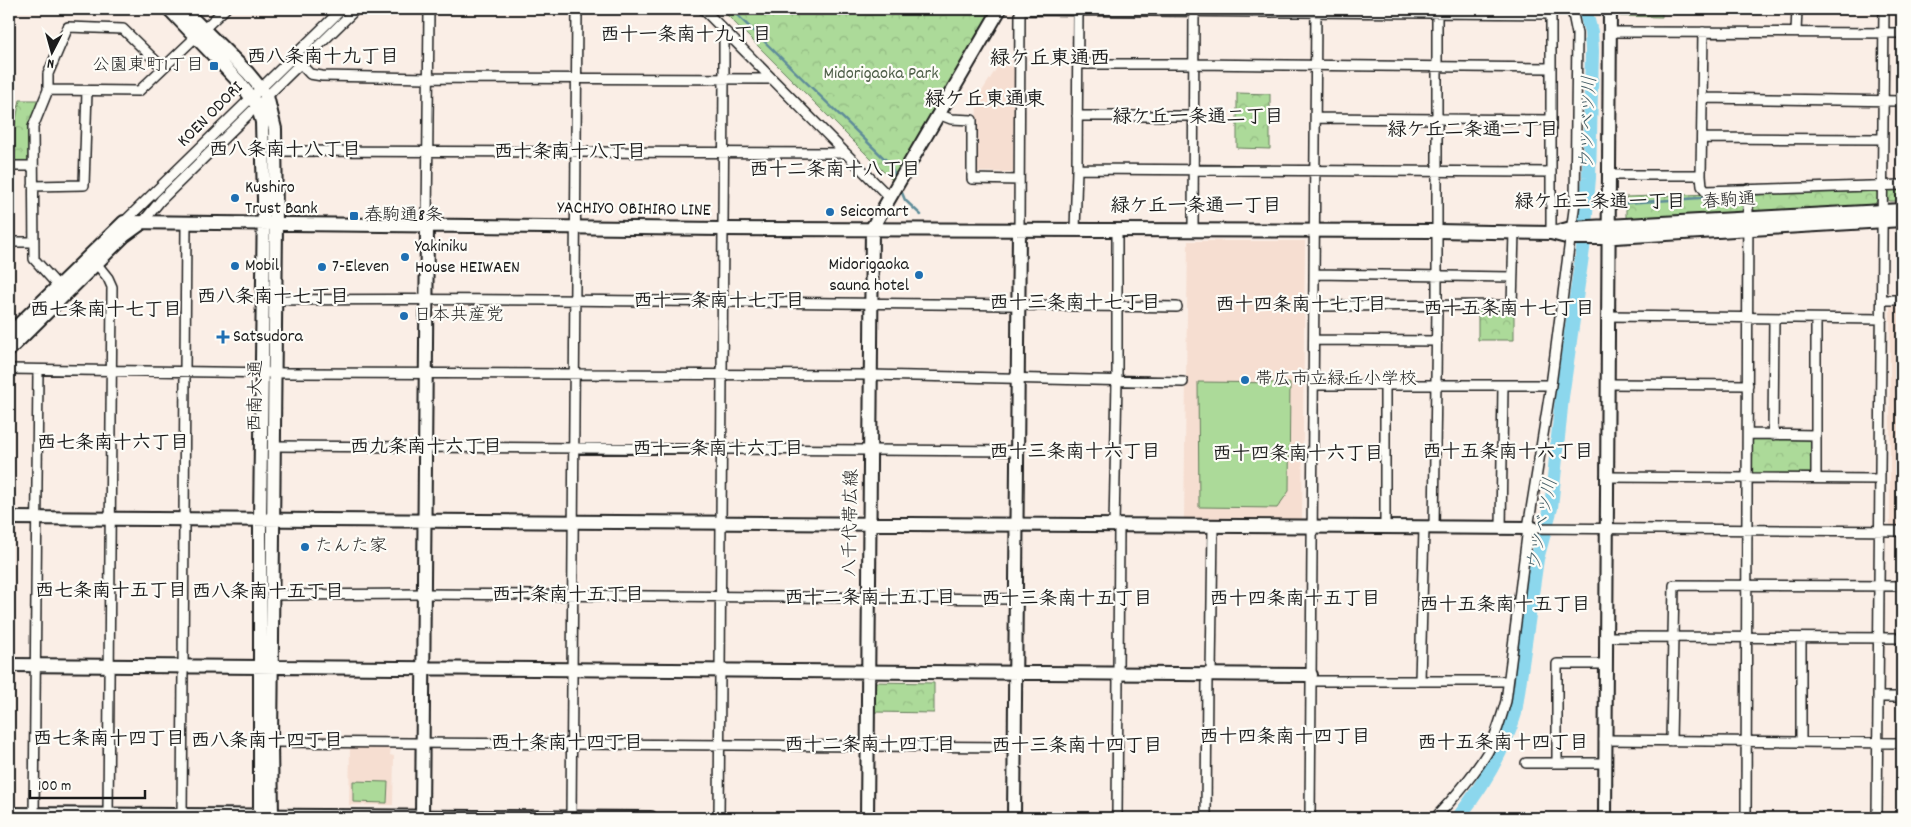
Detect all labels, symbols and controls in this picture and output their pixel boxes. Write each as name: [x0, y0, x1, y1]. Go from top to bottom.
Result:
district label: 西十一条南十九丁目: [600, 23, 772, 50]
north arrow: [28, 28, 78, 78]
district label: 西八条南十九丁目: [247, 45, 399, 72]
district label: 緑ケ丘東通西: [990, 46, 1110, 74]
text: N: [46, 53, 55, 73]
place label: 公園東町1丁目: [92, 54, 204, 79]
marker: 公園東町1丁目: [208, 60, 220, 72]
park label: Midorigaoka Park: [823, 62, 939, 87]
water label: ウツベツ川: [1575, 75, 1605, 171]
street label: KOEN ODORI: [172, 76, 250, 154]
district label: 緑ケ丘東通東: [925, 87, 1045, 115]
district label: 緑ケ丘一条通二丁目: [1112, 105, 1284, 132]
district label: 緑ケ丘二条通二丁目: [1387, 118, 1559, 145]
district label: 西八条南十八丁目: [209, 138, 361, 165]
district label: 西十条南十八丁目: [494, 140, 646, 167]
district label: 西十二条南十八丁目: [749, 158, 921, 185]
place label: Kushiro Trust Bank: [245, 176, 318, 222]
street label: 春駒通: [1701, 188, 1757, 216]
district label: 緑ケ丘三条通一丁目: [1514, 190, 1686, 217]
marker: Kushiro Trust Bank: [229, 192, 241, 204]
district label: 緑ケ丘一条通一丁目: [1110, 194, 1282, 221]
street label: YACHIYO OBIHIRO LINE: [557, 196, 711, 224]
place label: Seicomart: [840, 200, 909, 225]
place label: 春駒通8条: [364, 204, 443, 229]
marker: Seicomart: [824, 206, 836, 218]
marker: 春駒通8条: [348, 210, 360, 222]
place label: Yakiniku House HEIWAEN: [415, 235, 520, 281]
marker: Yakiniku House HEIWAEN: [399, 251, 411, 263]
place label: Midorigaoka sauna hotel: [829, 253, 910, 299]
place label: Mobil: [245, 254, 280, 279]
place label: 7-Eleven: [332, 255, 389, 280]
marker: Mobil: [229, 260, 241, 272]
marker: 7-Eleven: [316, 261, 328, 273]
marker: Midorigaoka sauna hotel: [913, 269, 925, 281]
district label: 西八条南十七丁目: [197, 285, 349, 312]
district label: 西十一条南十七丁目: [633, 289, 805, 316]
district label: 西十三条南十七丁目: [989, 291, 1161, 318]
district label: 西十四条南十七丁目: [1215, 293, 1387, 320]
district label: 西十五条南十七丁目: [1423, 297, 1595, 324]
district label: 西七条南十七丁目: [30, 298, 182, 325]
place label: 日本共産党: [414, 304, 504, 329]
marker: 日本共産党: [398, 310, 410, 322]
place label: Satsudora: [233, 325, 303, 350]
marker: Satsudora: [217, 331, 229, 343]
street label: 西南大通: [244, 360, 270, 432]
place label: 帯広市立緑丘小学校: [1255, 368, 1417, 393]
marker: 帯広市立緑丘小学校: [1239, 374, 1251, 386]
district label: 西七条南十六丁目: [37, 431, 189, 458]
district label: 西九条南十六丁目: [350, 435, 502, 462]
district label: 西十一条南十六丁目: [632, 437, 804, 464]
district label: 西十三条南十六丁目: [989, 440, 1161, 467]
district label: 西十五条南十六丁目: [1422, 440, 1594, 467]
district label: 西十四条南十六丁目: [1212, 442, 1384, 469]
street label: 八千代帯広線: [839, 469, 865, 577]
water label: ウツベツ川: [1522, 476, 1566, 574]
place label: たんた家: [315, 535, 387, 560]
marker: たんた家: [299, 541, 311, 553]
district label: 西七条南十五丁目: [35, 579, 187, 606]
district label: 西八条南十五丁目: [192, 580, 344, 607]
district label: 西十条南十五丁目: [492, 583, 644, 610]
district label: 西十二条南十五丁目: [784, 586, 956, 613]
district label: 西十三条南十五丁目: [981, 587, 1153, 614]
district label: 西十四条南十五丁目: [1209, 587, 1381, 614]
district label: 西十五条南十五丁目: [1419, 593, 1591, 620]
district label: 西十四条南十四丁目: [1199, 725, 1371, 752]
district label: 西七条南十四丁目: [33, 727, 185, 754]
district label: 西八条南十四丁目: [191, 729, 343, 756]
district label: 西十条南十四丁目: [491, 731, 643, 758]
district label: 西十五条南十四丁目: [1417, 731, 1589, 758]
district label: 西十二条南十四丁目: [784, 733, 956, 760]
district label: 西十三条南十四丁目: [991, 734, 1163, 761]
scale bar: [30, 767, 145, 799]
text: 100 m: [38, 776, 71, 798]

